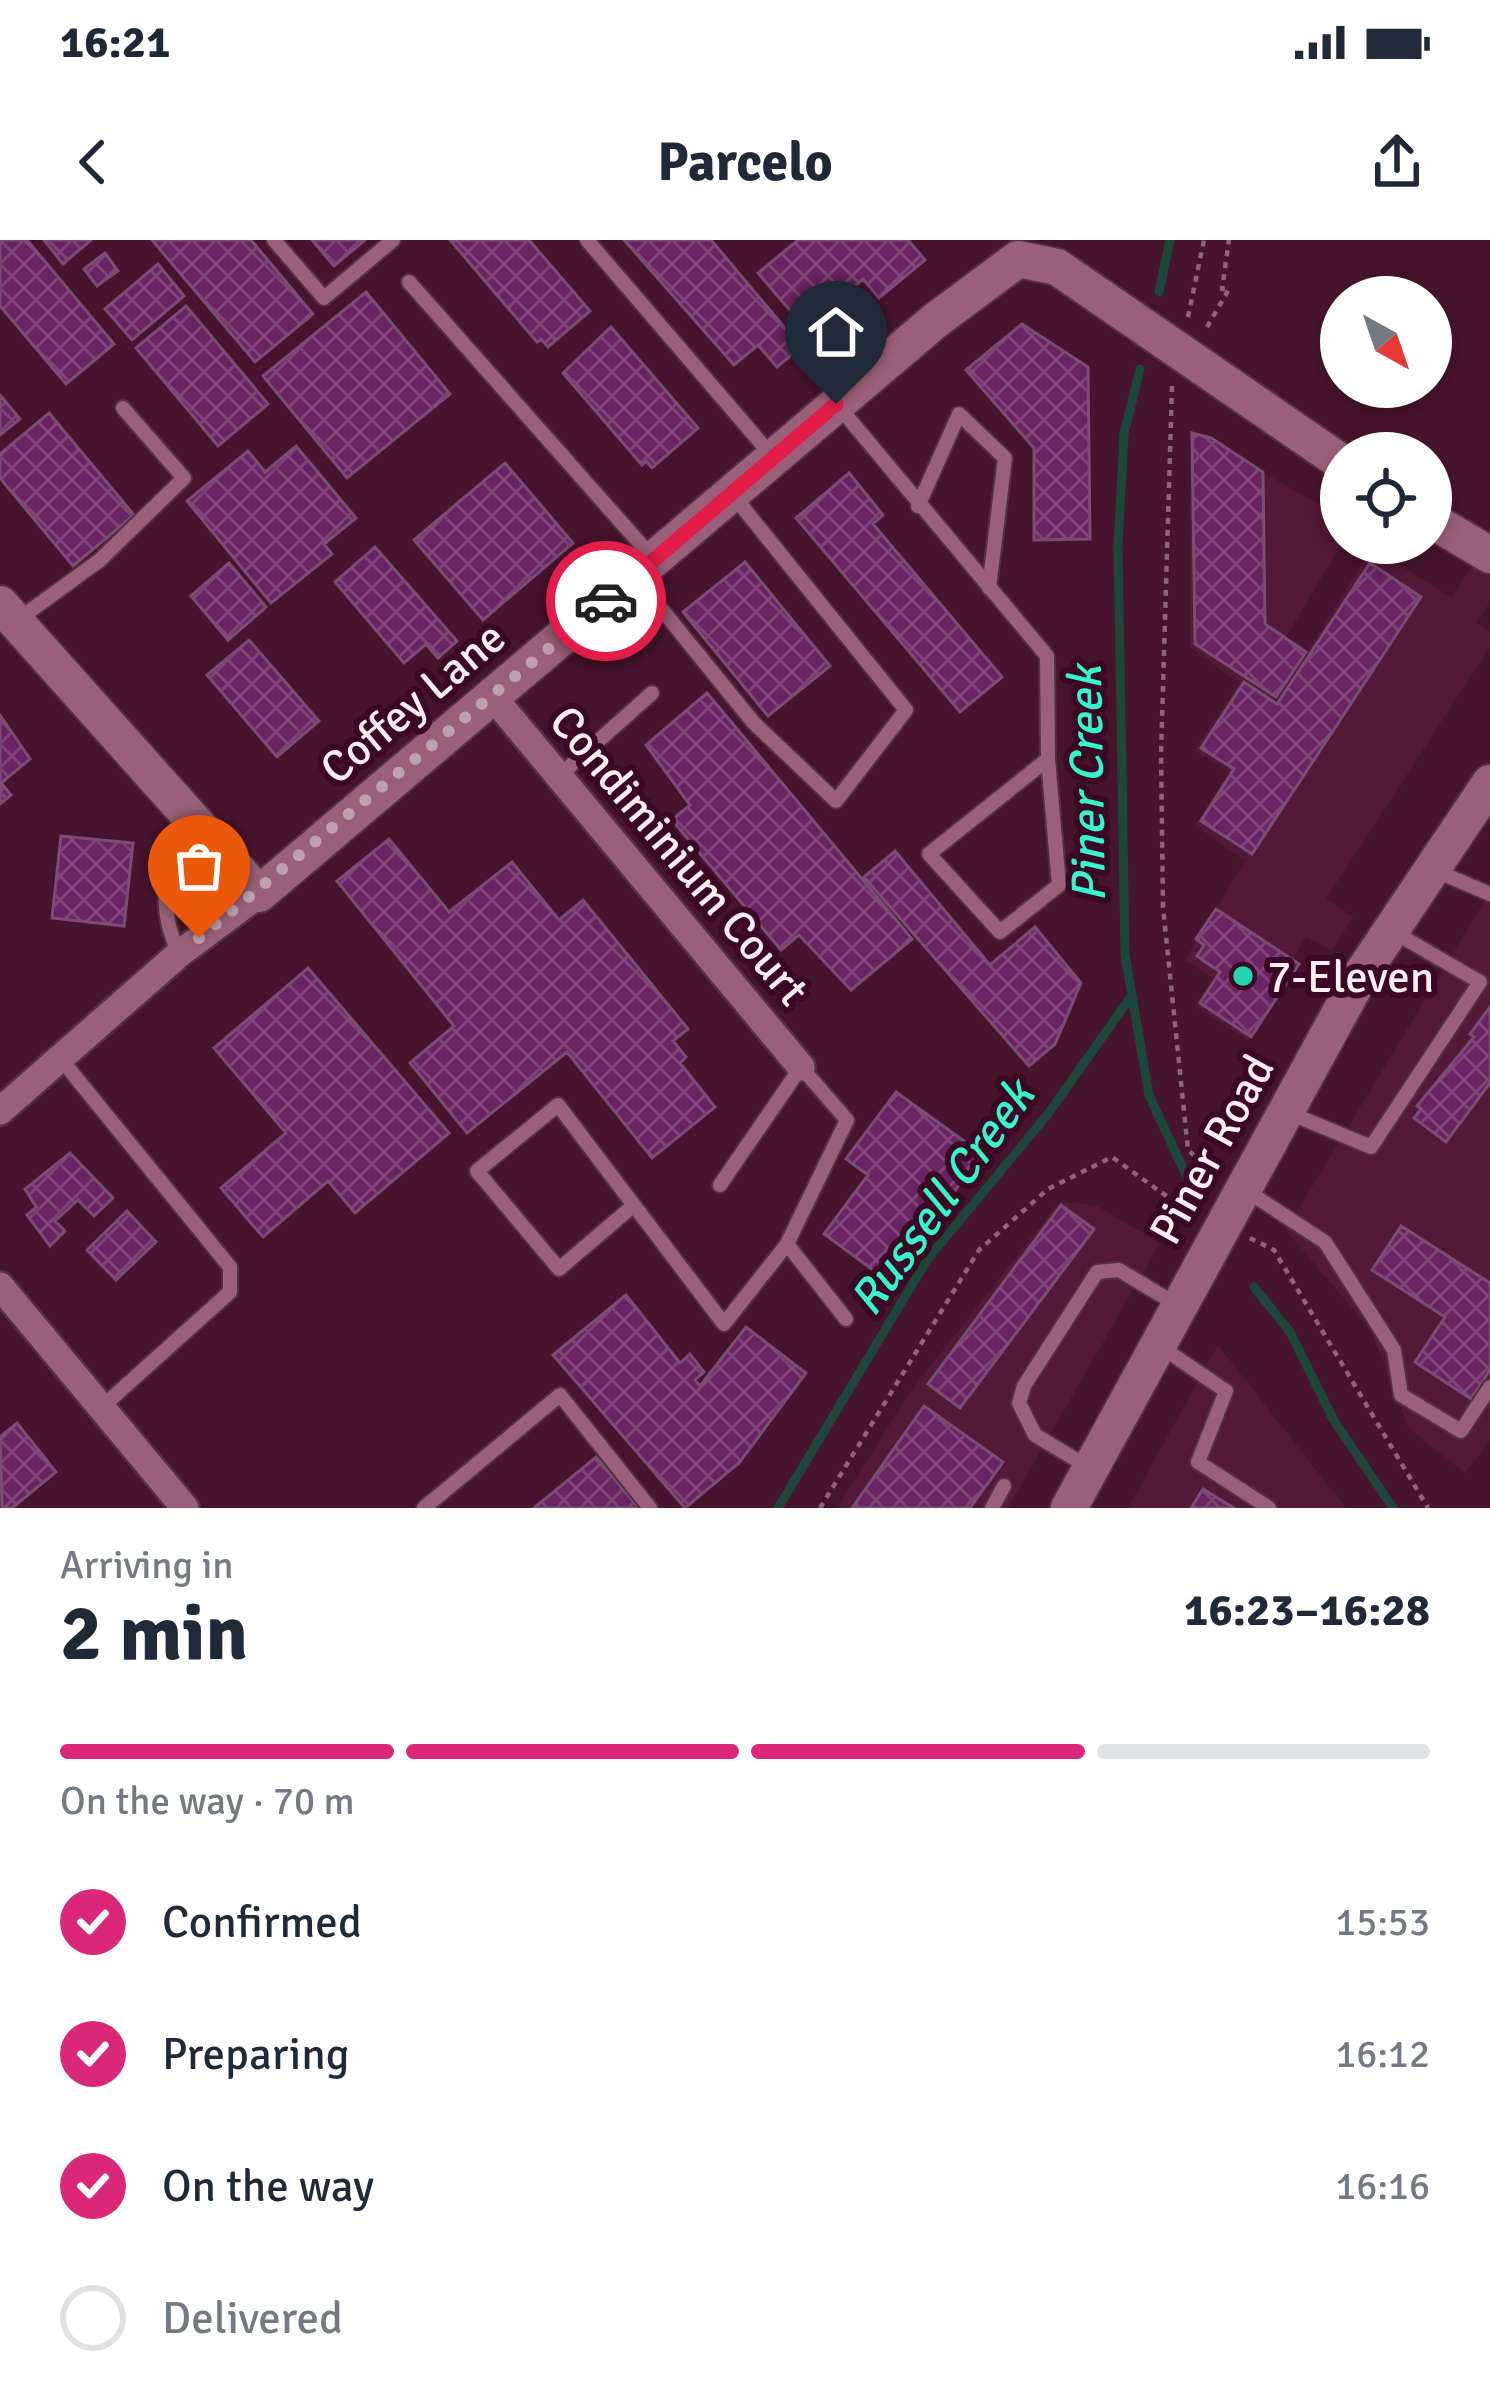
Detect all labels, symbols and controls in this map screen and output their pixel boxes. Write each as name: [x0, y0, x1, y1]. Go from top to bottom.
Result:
text: 16:21: [60, 15, 170, 70]
icon: back: [60, 129, 126, 195]
text: Parcelo: [657, 129, 833, 196]
icon: share: [1364, 129, 1430, 195]
north arrow: [1320, 276, 1452, 408]
map controls: [1320, 276, 1452, 564]
pin: [785, 281, 887, 404]
icon: home: [803, 299, 869, 365]
button: locate: [1320, 432, 1452, 564]
courier: [546, 541, 666, 661]
icon: car: [573, 568, 639, 634]
street label: Coffey Lane: [309, 610, 517, 796]
water label: Piner Creek: [1056, 661, 1119, 903]
street label: Condiminium Court: [538, 695, 820, 1017]
pin: [148, 815, 250, 938]
icon: bag: [166, 833, 232, 899]
place label: 7-Eleven: [1267, 950, 1434, 1005]
marker: 7-Eleven: [1230, 963, 1256, 989]
street label: Piner Road: [1138, 1046, 1287, 1254]
water label: Russell Creek: [837, 1066, 1050, 1327]
text: Arriving in: [60, 1541, 234, 1589]
text: 16:23–16:28: [1184, 1583, 1430, 1638]
text: 2 min: [60, 1586, 248, 1682]
text: On the way · 70 m: [60, 1777, 355, 1825]
icon: check: [60, 1889, 126, 1955]
text: Confirmed: [162, 1895, 362, 1950]
text: 15:53: [1335, 1898, 1430, 1946]
icon: check: [60, 2021, 126, 2087]
text: Preparing: [162, 2027, 350, 2082]
text: 16:12: [1335, 2030, 1430, 2078]
icon: check: [60, 2153, 126, 2219]
text: On the way: [162, 2159, 374, 2214]
text: 16:16: [1335, 2162, 1430, 2210]
text: Delivered: [162, 2291, 343, 2346]

